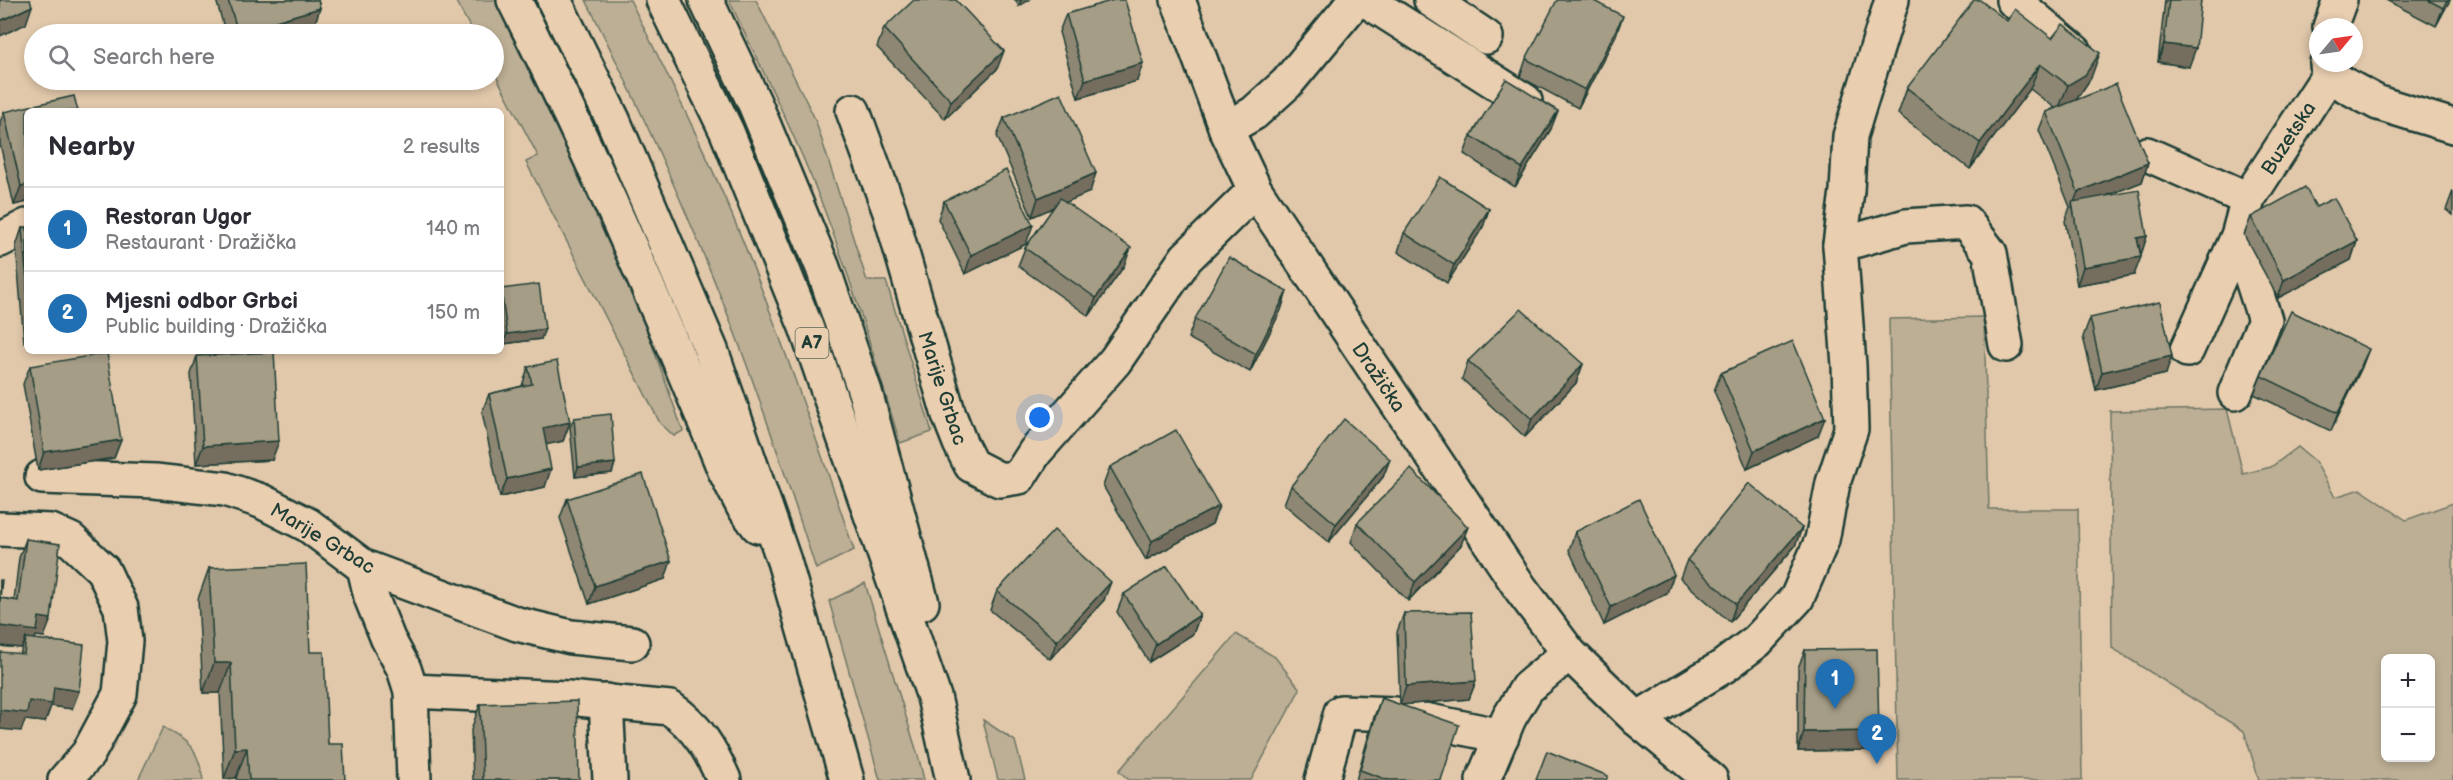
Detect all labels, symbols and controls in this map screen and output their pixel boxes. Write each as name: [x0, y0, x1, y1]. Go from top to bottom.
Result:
north arrow: [2309, 18, 2363, 72]
search box: [24, 24, 504, 90]
icon: search: [45, 41, 78, 74]
text: Search here: [93, 44, 215, 71]
street label: Buzetska: [2256, 97, 2321, 180]
text: Nearby: [48, 132, 135, 163]
text: 2 results: [403, 135, 480, 159]
text: Restoran Ugor: [105, 204, 251, 231]
text: 1: [63, 217, 72, 241]
text: 140 m: [426, 217, 480, 241]
text: Restaurant · Dražička: [105, 231, 297, 255]
text: Mjesni odbor Grbci: [105, 288, 298, 315]
text: 2: [62, 301, 73, 325]
text: 150 m: [427, 301, 480, 325]
text: Public building · Dražička: [105, 315, 327, 339]
road number: A7: [796, 328, 828, 358]
street label: Marije Grbac: [912, 329, 972, 448]
street label: Dražička: [1346, 338, 1410, 417]
your location: [1025, 403, 1054, 432]
street label: Marije Grbac: [266, 498, 379, 580]
map controls: [2381, 654, 2435, 762]
button: +: [2381, 654, 2435, 708]
pin: 1: [1816, 660, 1854, 709]
button: −: [2381, 708, 2435, 762]
pin: 2: [1858, 714, 1896, 764]

